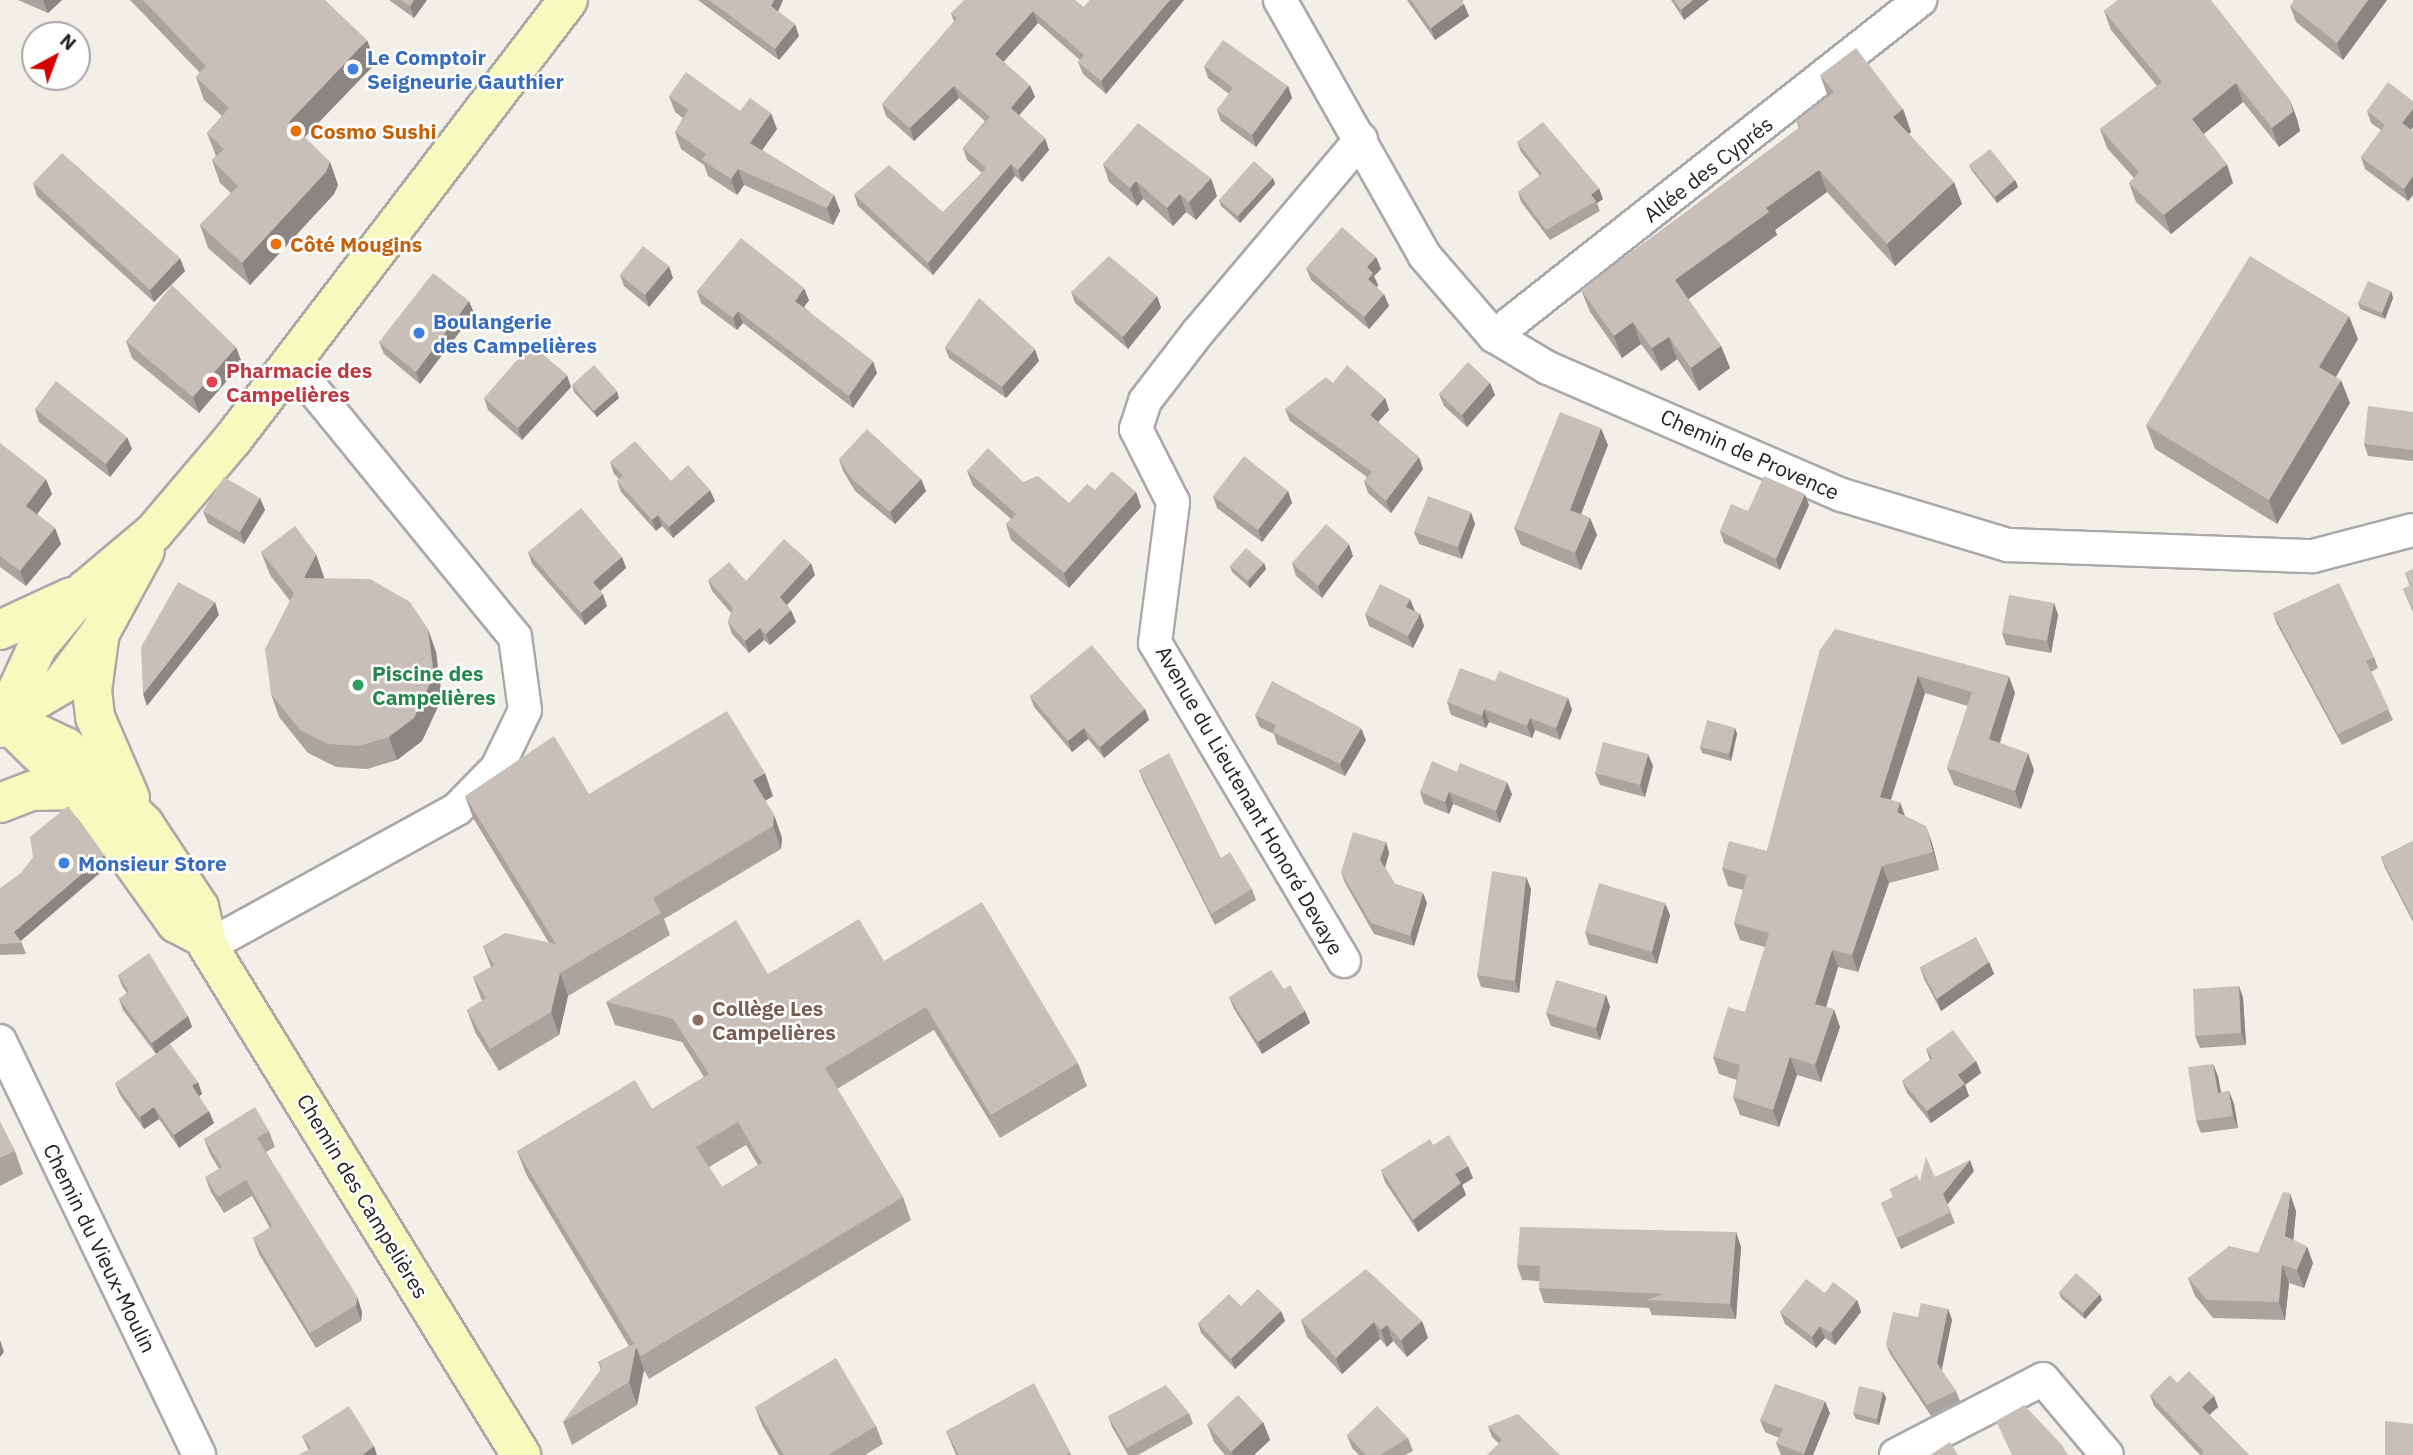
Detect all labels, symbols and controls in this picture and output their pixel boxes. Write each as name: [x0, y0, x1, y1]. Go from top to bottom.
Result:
north arrow: [21, 21, 91, 91]
text: N: [55, 28, 82, 55]
place label: Le Comptoir Seigneurie Gauthier: [367, 44, 564, 94]
marker: Le Comptoir Seigneurie Gauthier: [345, 61, 361, 77]
street label: Allée des Cyprés: [1638, 111, 1778, 227]
place label: Cosmo Sushi: [310, 118, 436, 144]
marker: Cosmo Sushi: [288, 123, 304, 139]
place label: Côté Mougins: [290, 231, 422, 257]
marker: Côté Mougins: [268, 236, 284, 252]
place label: Boulangerie des Campelières: [433, 308, 597, 358]
marker: Boulangerie des Campelières: [411, 325, 427, 341]
place label: Pharmacie des Campelières: [226, 357, 372, 407]
marker: Pharmacie des Campelières: [204, 374, 220, 390]
street label: Chemin de Provence: [1657, 403, 1843, 505]
street label: Avenue du Lieutenant Honoré Devaye: [1151, 641, 1349, 959]
place label: Piscine des Campelières: [372, 660, 496, 710]
marker: Piscine des Campelières: [350, 677, 366, 693]
place label: Monsieur Store: [78, 850, 227, 876]
marker: Monsieur Store: [56, 855, 72, 871]
place label: Collège Les Campelières: [712, 995, 836, 1045]
marker: Collège Les Campelières: [690, 1012, 706, 1028]
street label: Chemin des Campelières: [292, 1089, 434, 1303]
street label: Chemin du Vieux-Moulin: [38, 1139, 162, 1357]

